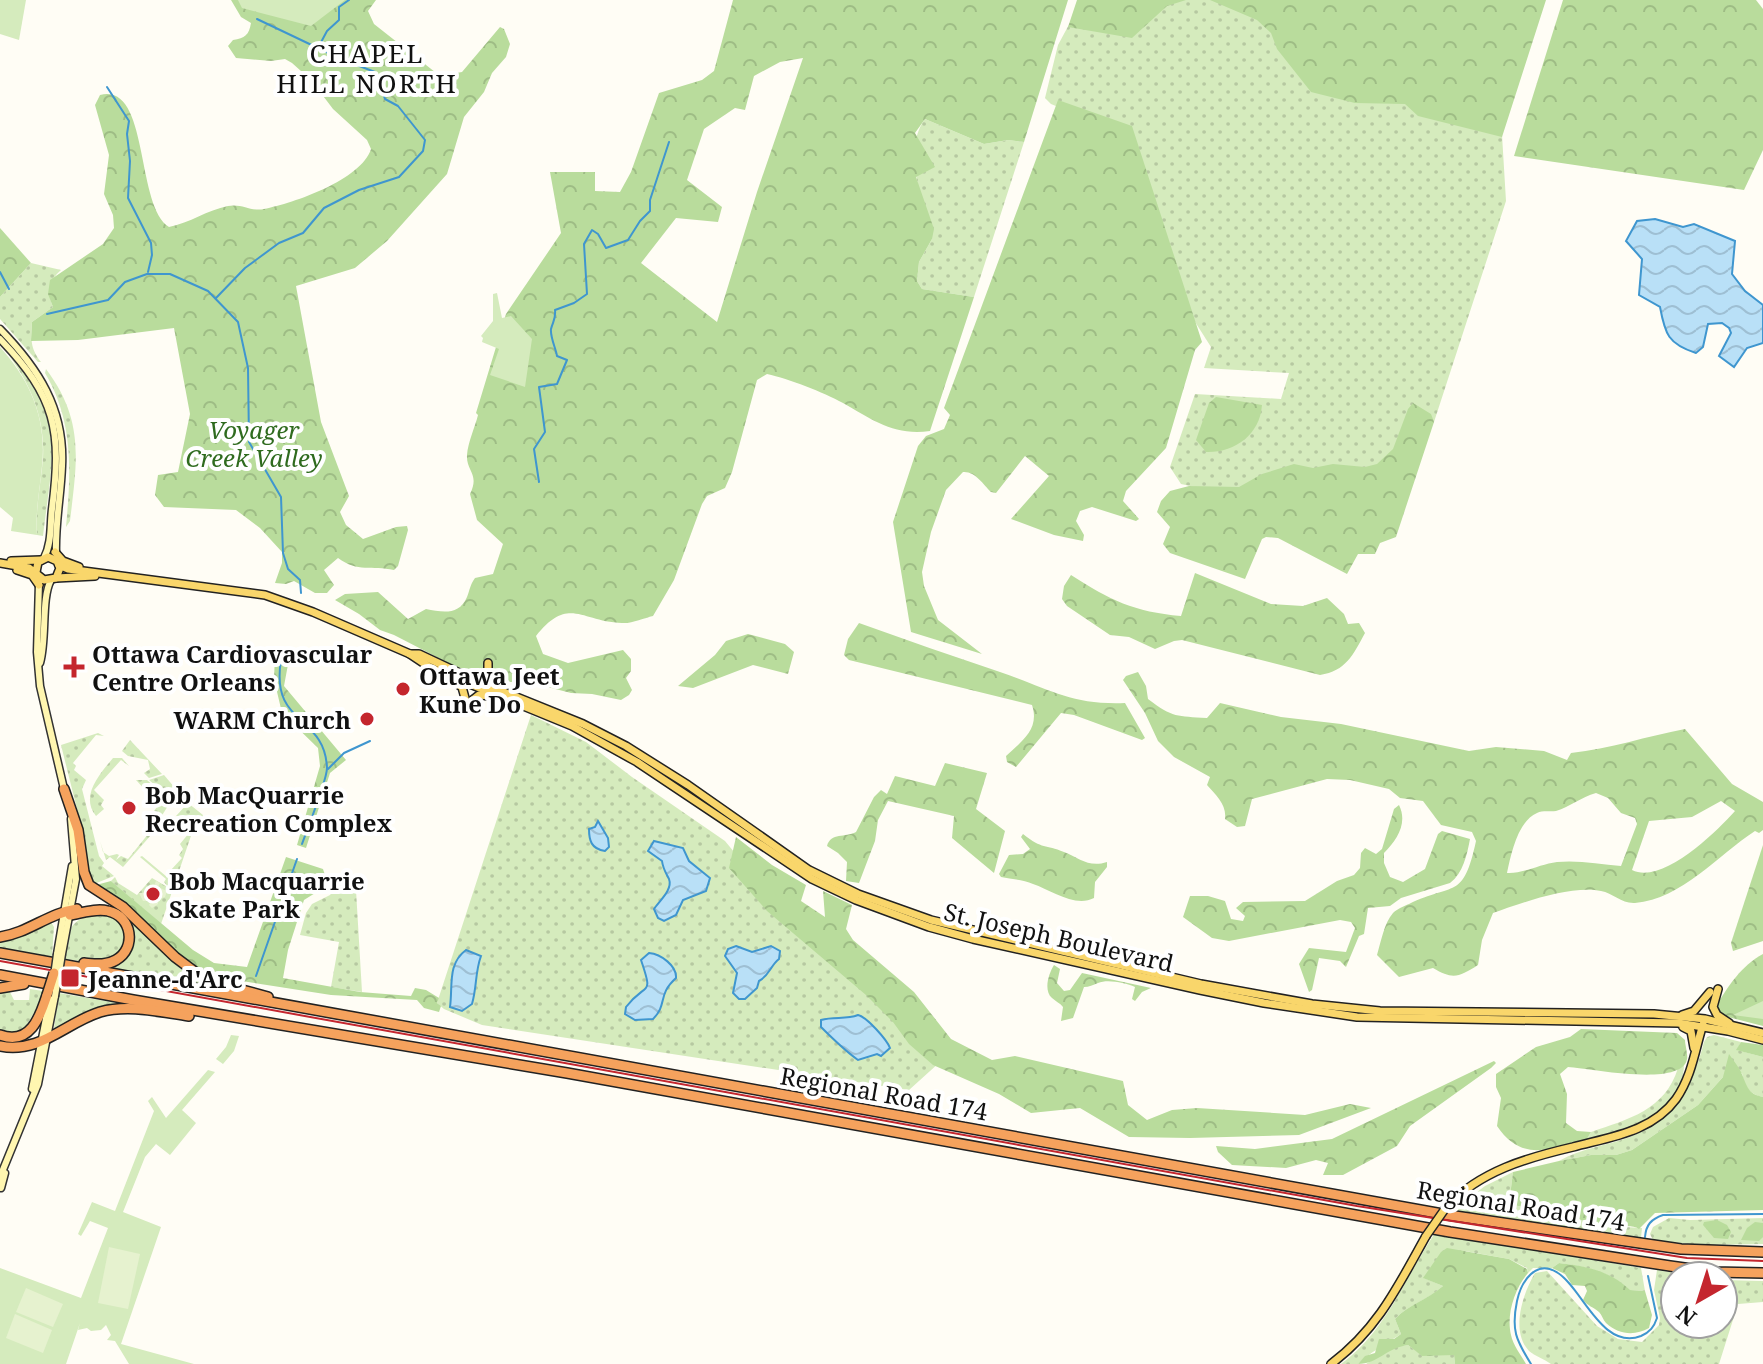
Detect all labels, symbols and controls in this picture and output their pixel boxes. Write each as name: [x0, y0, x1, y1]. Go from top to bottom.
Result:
district label: CHAPEL HILL NORTH: [276, 35, 458, 101]
park label: Voyager Creek Valley: [185, 413, 323, 474]
place label: Ottawa Cardiovascular Centre Orleans: [92, 637, 373, 698]
marker: Ottawa Cardiovascular Centre Orleans: [63, 656, 85, 678]
place label: Ottawa Jeet Kune Do: [419, 659, 560, 720]
marker: Ottawa Jeet Kune Do: [394, 680, 412, 698]
place label: WARM Church: [174, 703, 351, 736]
marker: WARM Church: [358, 710, 376, 728]
place label: Bob MacQuarrie Recreation Complex: [145, 778, 392, 839]
marker: Bob MacQuarrie Recreation Complex: [120, 799, 138, 817]
place label: Bob Macquarrie Skate Park: [169, 864, 365, 925]
marker: Bob Macquarrie Skate Park: [144, 885, 162, 903]
street label: St. Joseph Boulevard: [941, 895, 1177, 980]
place label: Jeanne-d'Arc: [87, 962, 243, 995]
marker: Jeanne-d'Arc: [59, 967, 81, 989]
street label: Regional Road 174: [778, 1059, 991, 1128]
street label: Regional Road 174: [1415, 1172, 1628, 1238]
north arrow: [1659, 1260, 1739, 1340]
text: N: [1670, 1299, 1702, 1333]

